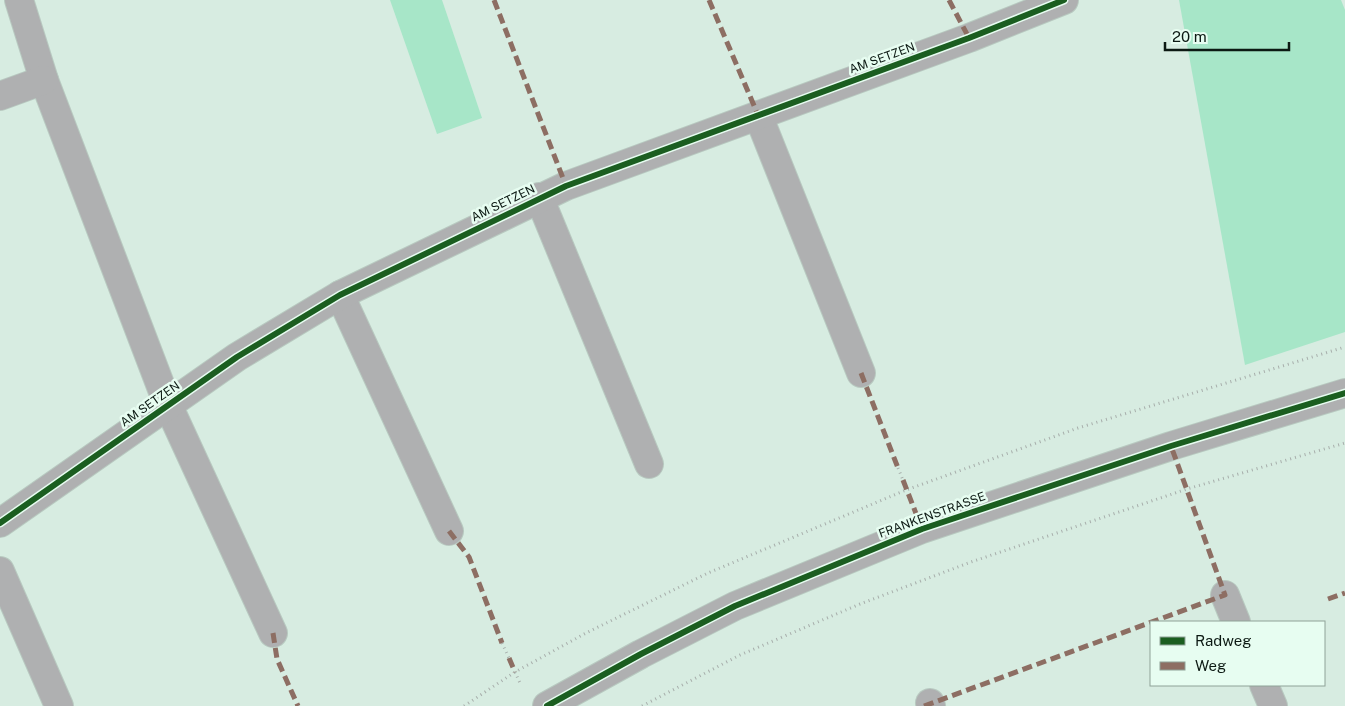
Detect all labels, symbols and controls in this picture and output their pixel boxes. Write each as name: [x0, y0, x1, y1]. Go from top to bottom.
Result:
scale bar: [1165, 20, 1289, 52]
text: 20 m: [1172, 28, 1207, 45]
street label: AM SETZEN: [847, 40, 917, 76]
street label: AM SETZEN: [469, 182, 537, 224]
street label: AM SETZEN: [118, 378, 182, 430]
street label: FRANKENSTRASSE: [877, 489, 987, 541]
legend: [1150, 621, 1325, 686]
text: Radweg: [1195, 632, 1252, 649]
text: Weg: [1195, 657, 1226, 674]

